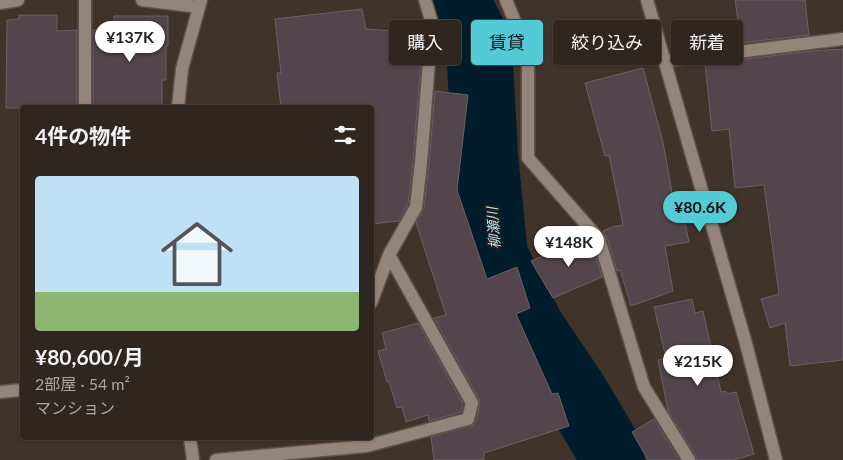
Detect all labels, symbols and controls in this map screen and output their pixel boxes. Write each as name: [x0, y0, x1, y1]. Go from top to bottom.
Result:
pin: ¥137K: [95, 20, 165, 63]
chip: 購入: [389, 20, 461, 65]
chip: 賃貸: [471, 20, 543, 65]
chip: 絞り込み: [553, 20, 661, 65]
chip: 新着: [671, 20, 743, 65]
text: ¥137K: [106, 27, 154, 46]
icon: filters: [331, 121, 359, 149]
text: 4件の物件: [35, 123, 131, 148]
pin: ¥80.6K: [659, 190, 741, 233]
text: ¥80.6K: [674, 197, 726, 216]
water label: 柳瀬川: [483, 204, 503, 250]
icon: home: [152, 209, 242, 299]
pin: ¥148K: [534, 226, 604, 268]
text: ¥148K: [545, 232, 593, 251]
text: ¥80,600/月: [35, 344, 144, 369]
pin: ¥215K: [663, 344, 733, 387]
text: ¥215K: [674, 351, 722, 370]
text: 2部屋 · 54 m²: [35, 374, 130, 393]
text: マンション: [35, 398, 115, 417]

